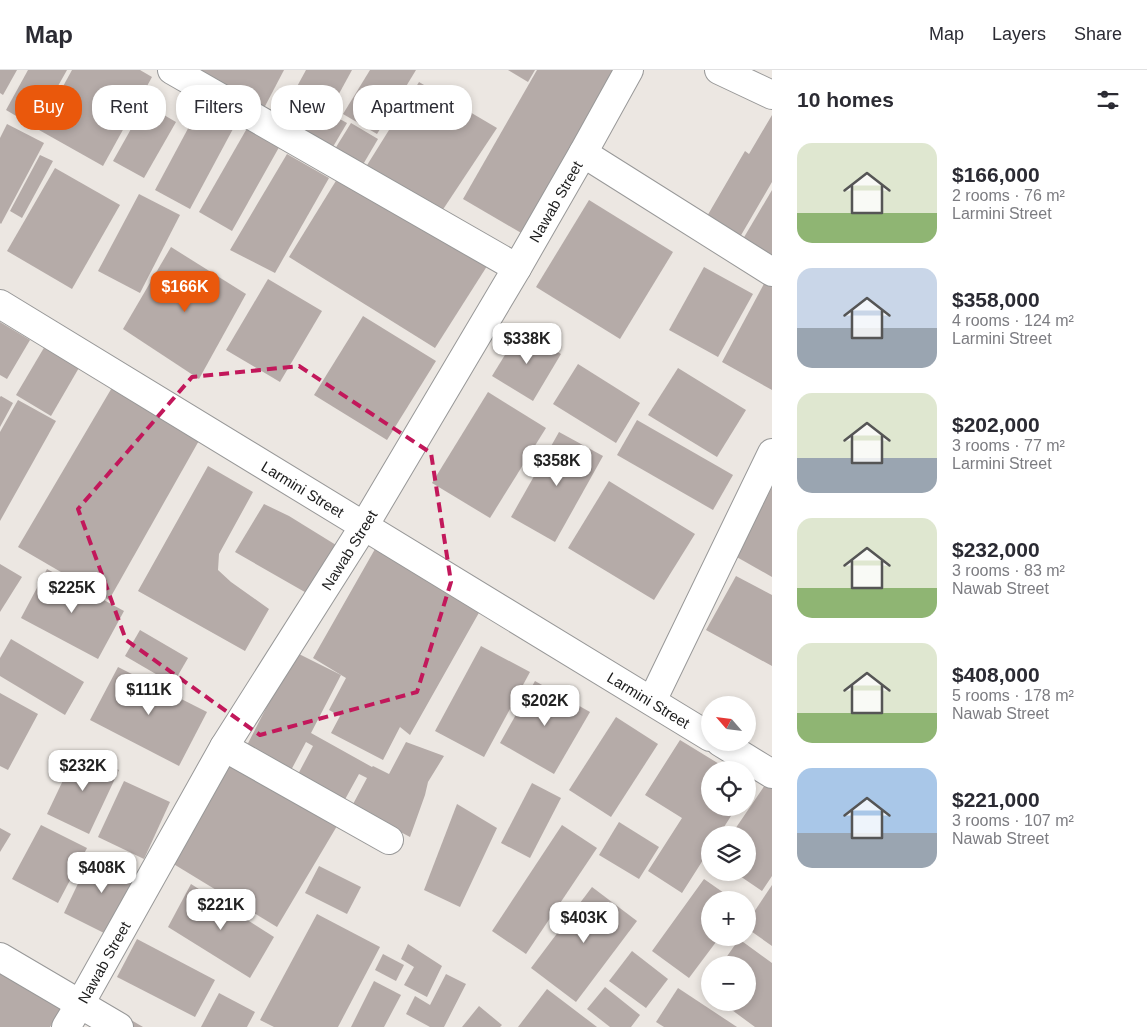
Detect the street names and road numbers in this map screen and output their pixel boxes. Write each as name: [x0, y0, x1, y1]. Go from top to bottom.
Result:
street label: Nawab Street: [525, 157, 586, 245]
street label: Larmini Street: [259, 457, 348, 521]
street label: Nawab Street: [317, 506, 381, 593]
street label: Larmini Street: [605, 668, 694, 732]
street label: Nawab Street: [74, 918, 134, 1006]

